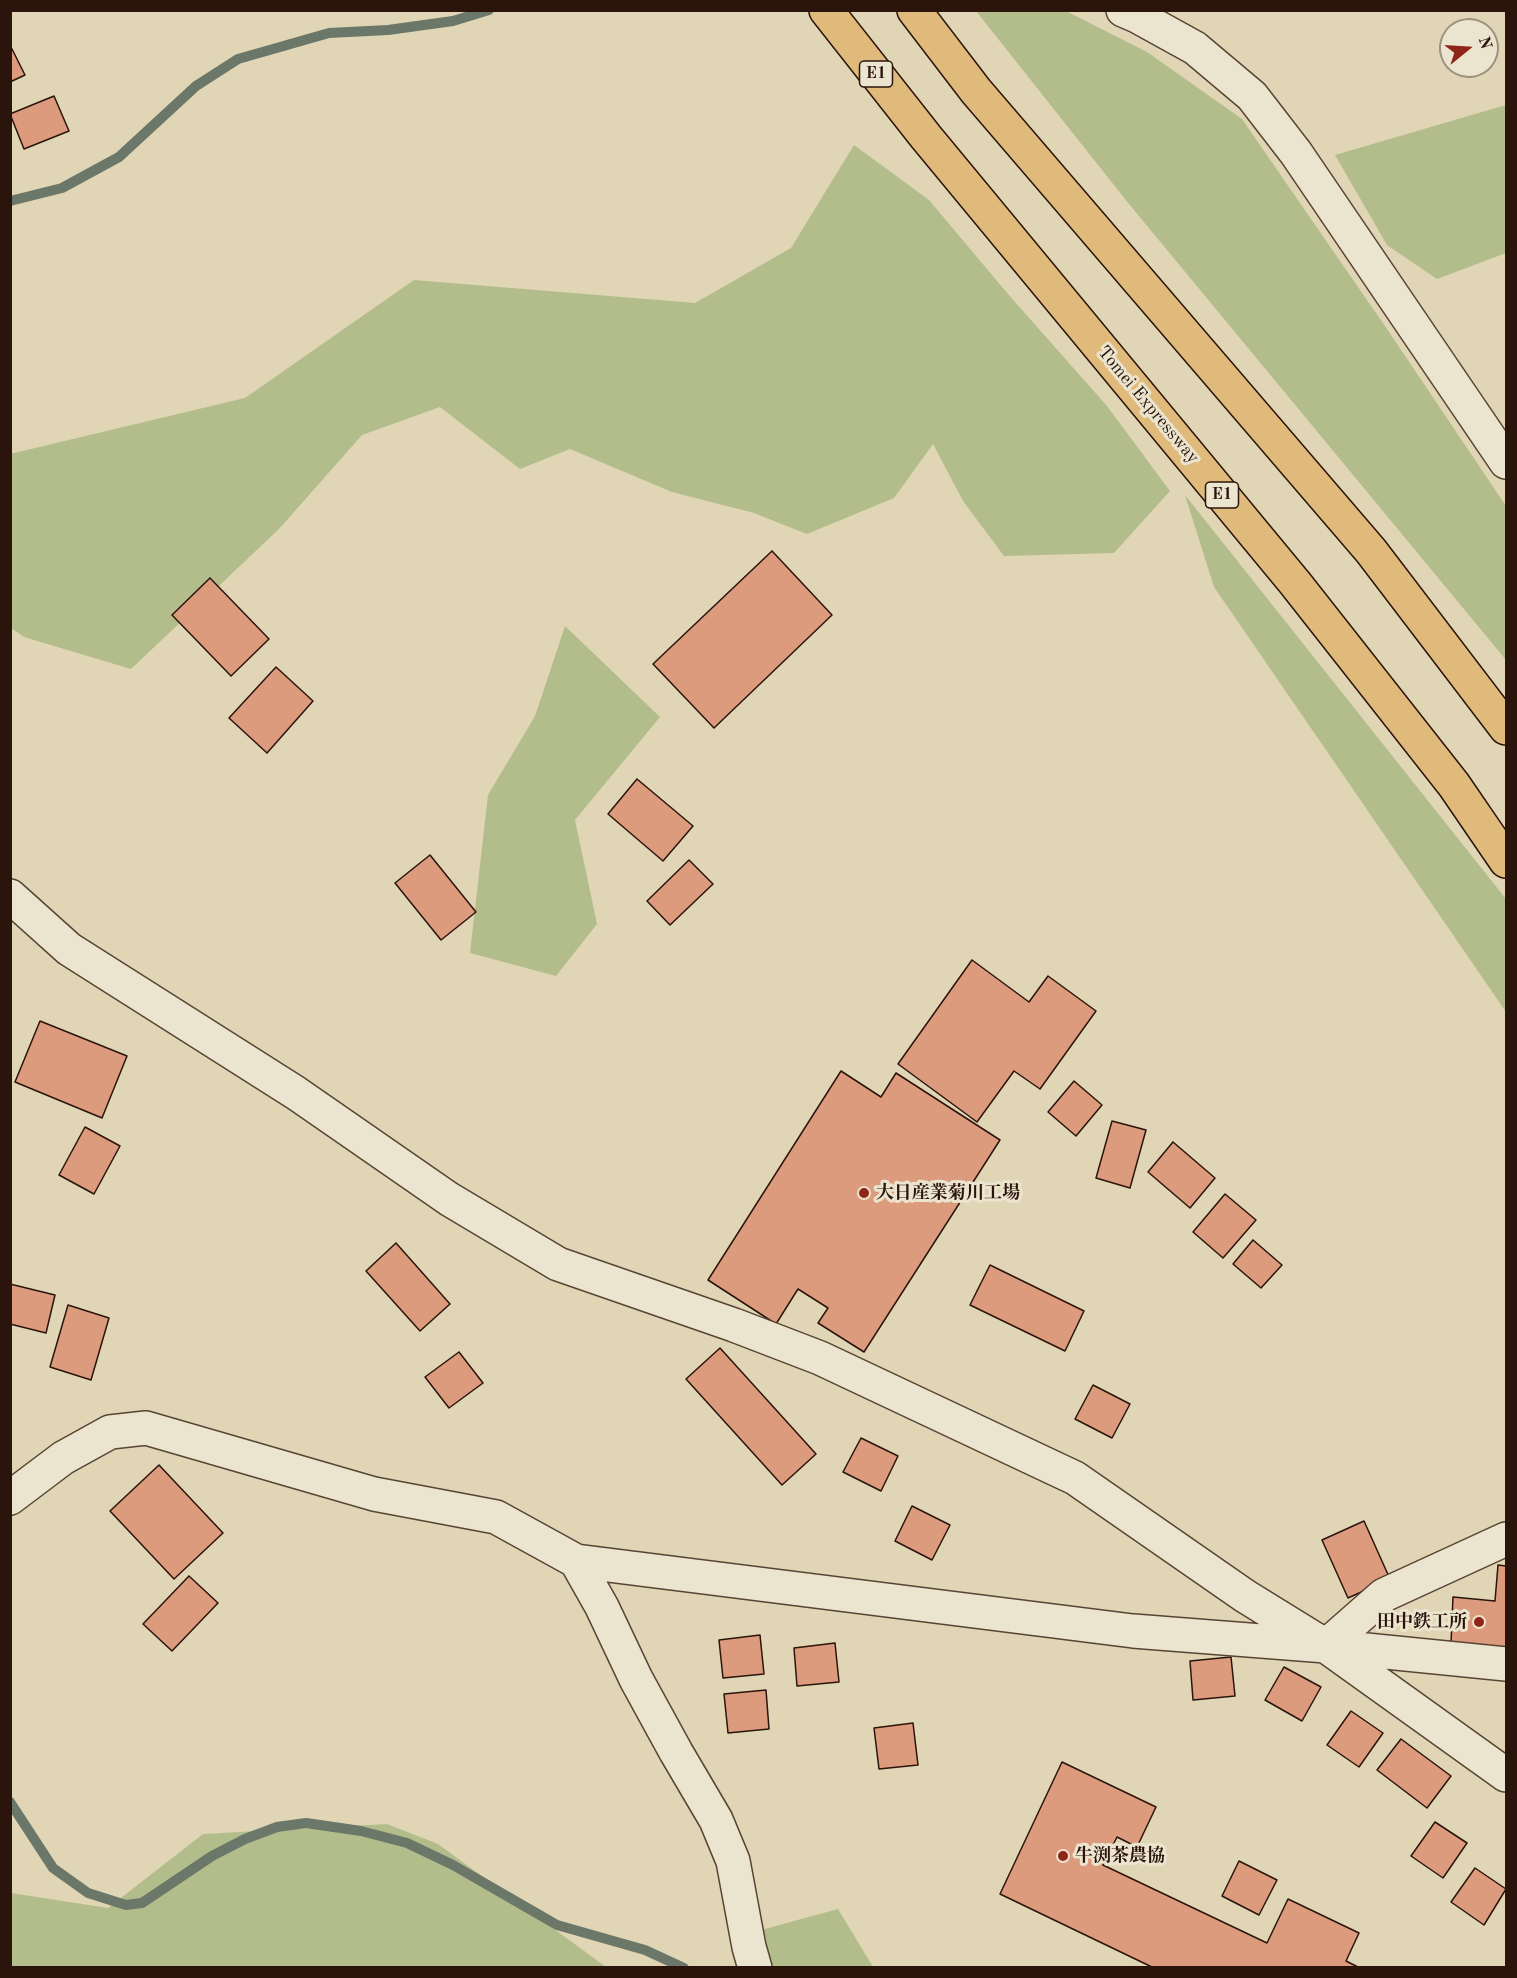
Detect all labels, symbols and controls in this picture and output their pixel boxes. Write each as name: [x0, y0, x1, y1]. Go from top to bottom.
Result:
north arrow: [1439, 18, 1499, 78]
text: N: [1475, 35, 1494, 51]
road number: E1: [860, 61, 892, 87]
street label: Tomei Expressway: [1092, 342, 1204, 468]
road number: E1: [1206, 482, 1238, 508]
place label: 大日産業菊川工場: [876, 1182, 1020, 1204]
marker: 大日産業菊川工場: [857, 1186, 871, 1200]
place label: 田中鉄工所: [1377, 1611, 1467, 1633]
marker: 田中鉄工所: [1472, 1615, 1486, 1629]
place label: 牛渕茶農協: [1075, 1845, 1165, 1867]
marker: 牛渕茶農協: [1056, 1849, 1070, 1863]

